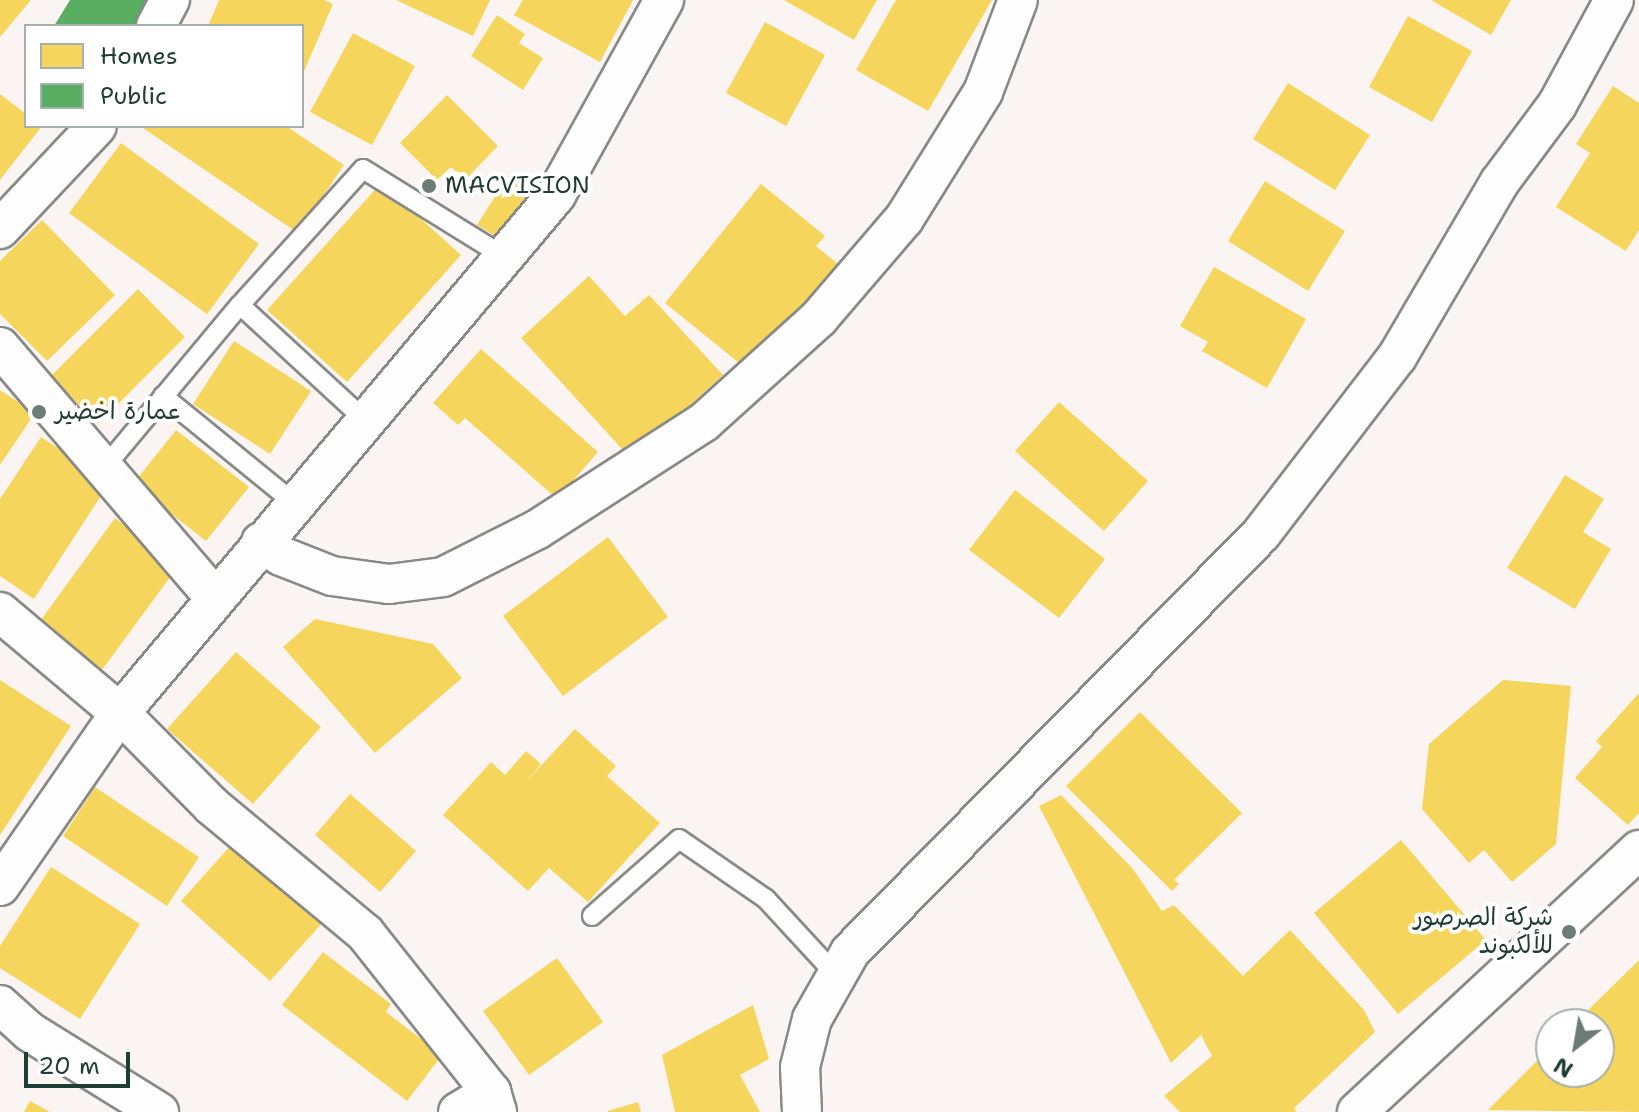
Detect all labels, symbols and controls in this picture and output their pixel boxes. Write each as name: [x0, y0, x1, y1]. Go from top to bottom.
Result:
legend: [24, 24, 304, 128]
text: Homes: [100, 40, 178, 72]
text: Public: [100, 80, 167, 112]
place label: MACVISION: [445, 172, 590, 200]
marker: MACVISION: [420, 177, 438, 195]
place label: عمارة اخضير: [55, 398, 182, 426]
marker: عمارة اخضير: [30, 403, 48, 421]
place label: شركة الصرصور للألكبوند: [1414, 904, 1553, 960]
marker: شركة الصرصور للألكبوند: [1560, 923, 1578, 941]
north arrow: [1535, 1008, 1615, 1088]
scale bar: [28, 1036, 134, 1086]
text: 20 m: [38, 1050, 100, 1082]
text: N: [1548, 1050, 1578, 1084]

